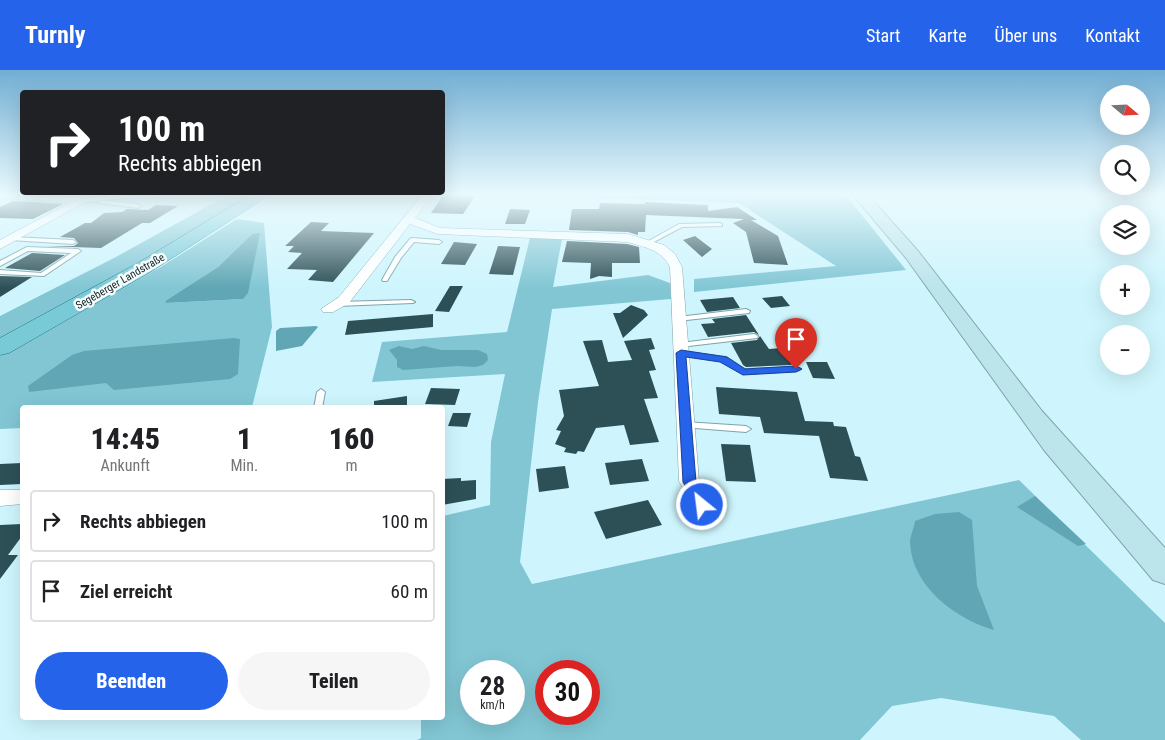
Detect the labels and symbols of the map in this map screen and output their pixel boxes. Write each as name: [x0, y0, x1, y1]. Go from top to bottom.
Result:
north arrow: [1100, 85, 1150, 135]
street label: Segeberger Landstraße: [73, 251, 167, 312]
pin: [775, 318, 817, 369]
position arrow: [675, 478, 727, 530]
speed limit sign: 30: [535, 660, 600, 725]

